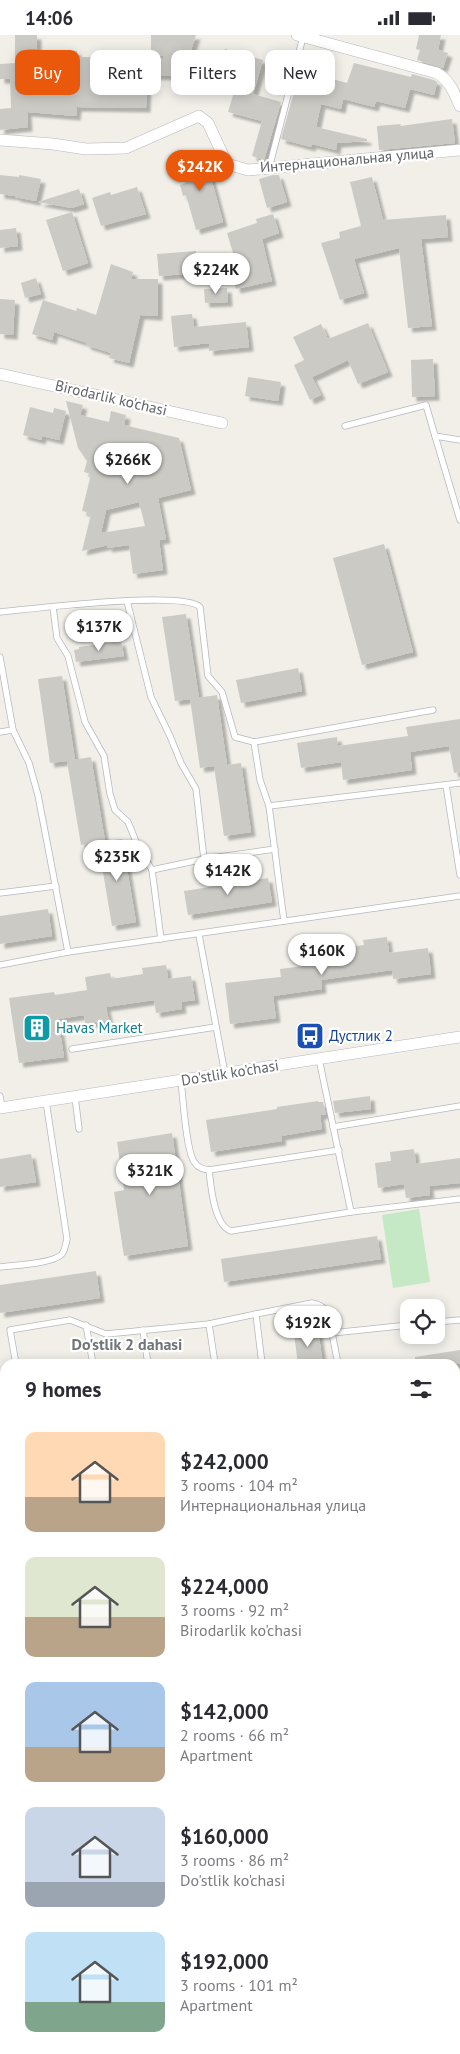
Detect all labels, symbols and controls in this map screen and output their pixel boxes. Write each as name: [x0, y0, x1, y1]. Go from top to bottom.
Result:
text: 14:06: [25, 6, 73, 30]
chip: Buy: [15, 50, 80, 95]
chip: Rent: [90, 50, 161, 95]
chip: Filters: [171, 50, 255, 95]
chip: New: [265, 50, 335, 95]
street label: Интернациональная улица: [259, 142, 435, 177]
pin: $242K: [165, 149, 235, 192]
text: $242K: [177, 156, 223, 176]
pin: $224K: [181, 253, 251, 295]
text: $224K: [193, 259, 239, 279]
street label: Birodarlik ko'chasi: [53, 375, 169, 420]
pin: $266K: [93, 443, 163, 485]
text: $266K: [105, 449, 151, 469]
pin: $137K: [64, 609, 134, 652]
text: $137K: [76, 616, 122, 636]
pin: $235K: [82, 839, 152, 882]
text: $235K: [94, 846, 140, 866]
pin: $142K: [193, 853, 263, 896]
text: $142K: [205, 860, 251, 880]
pin: $160K: [287, 933, 357, 976]
text: $160K: [299, 940, 345, 960]
building icon: Havas Market: [22, 1013, 52, 1043]
place label: Havas Market: [56, 1018, 143, 1037]
bus stop icon: Дустлик 2: [295, 1021, 325, 1051]
place label: Дустлик 2: [329, 1026, 393, 1045]
street label: Do'stlik ko'chasi: [180, 1055, 280, 1090]
pin: $321K: [115, 1153, 185, 1196]
text: $321K: [127, 1160, 173, 1180]
map controls: [400, 1299, 445, 1344]
button: locate: [400, 1299, 445, 1344]
pin: $192K: [273, 1305, 343, 1348]
text: $192K: [285, 1312, 331, 1332]
district label: Do'stlik 2 dahasi: [72, 1334, 182, 1354]
icon: filters: [407, 1375, 435, 1403]
text: 9 homes: [25, 1376, 101, 1403]
text: $242,000: [180, 1448, 269, 1475]
icon: home: [65, 1452, 125, 1512]
text: 3 rooms · 104 m²: [180, 1475, 298, 1495]
text: Интернациональная улица: [180, 1495, 366, 1515]
text: $224,000: [180, 1573, 269, 1600]
icon: home: [65, 1577, 125, 1637]
text: 3 rooms · 92 m²: [180, 1600, 289, 1620]
text: Birodarlik ko'chasi: [180, 1620, 302, 1640]
text: $142,000: [180, 1698, 269, 1725]
icon: home: [65, 1702, 125, 1762]
text: 2 rooms · 66 m²: [180, 1725, 289, 1745]
text: Apartment: [180, 1745, 253, 1765]
text: $160,000: [180, 1823, 269, 1850]
icon: home: [65, 1827, 125, 1887]
text: 3 rooms · 86 m²: [180, 1850, 289, 1870]
text: Do'stlik ko'chasi: [180, 1870, 285, 1890]
text: $192,000: [180, 1948, 269, 1975]
icon: home: [65, 1952, 125, 2012]
text: 3 rooms · 101 m²: [180, 1975, 298, 1995]
text: Apartment: [180, 1995, 253, 2015]

